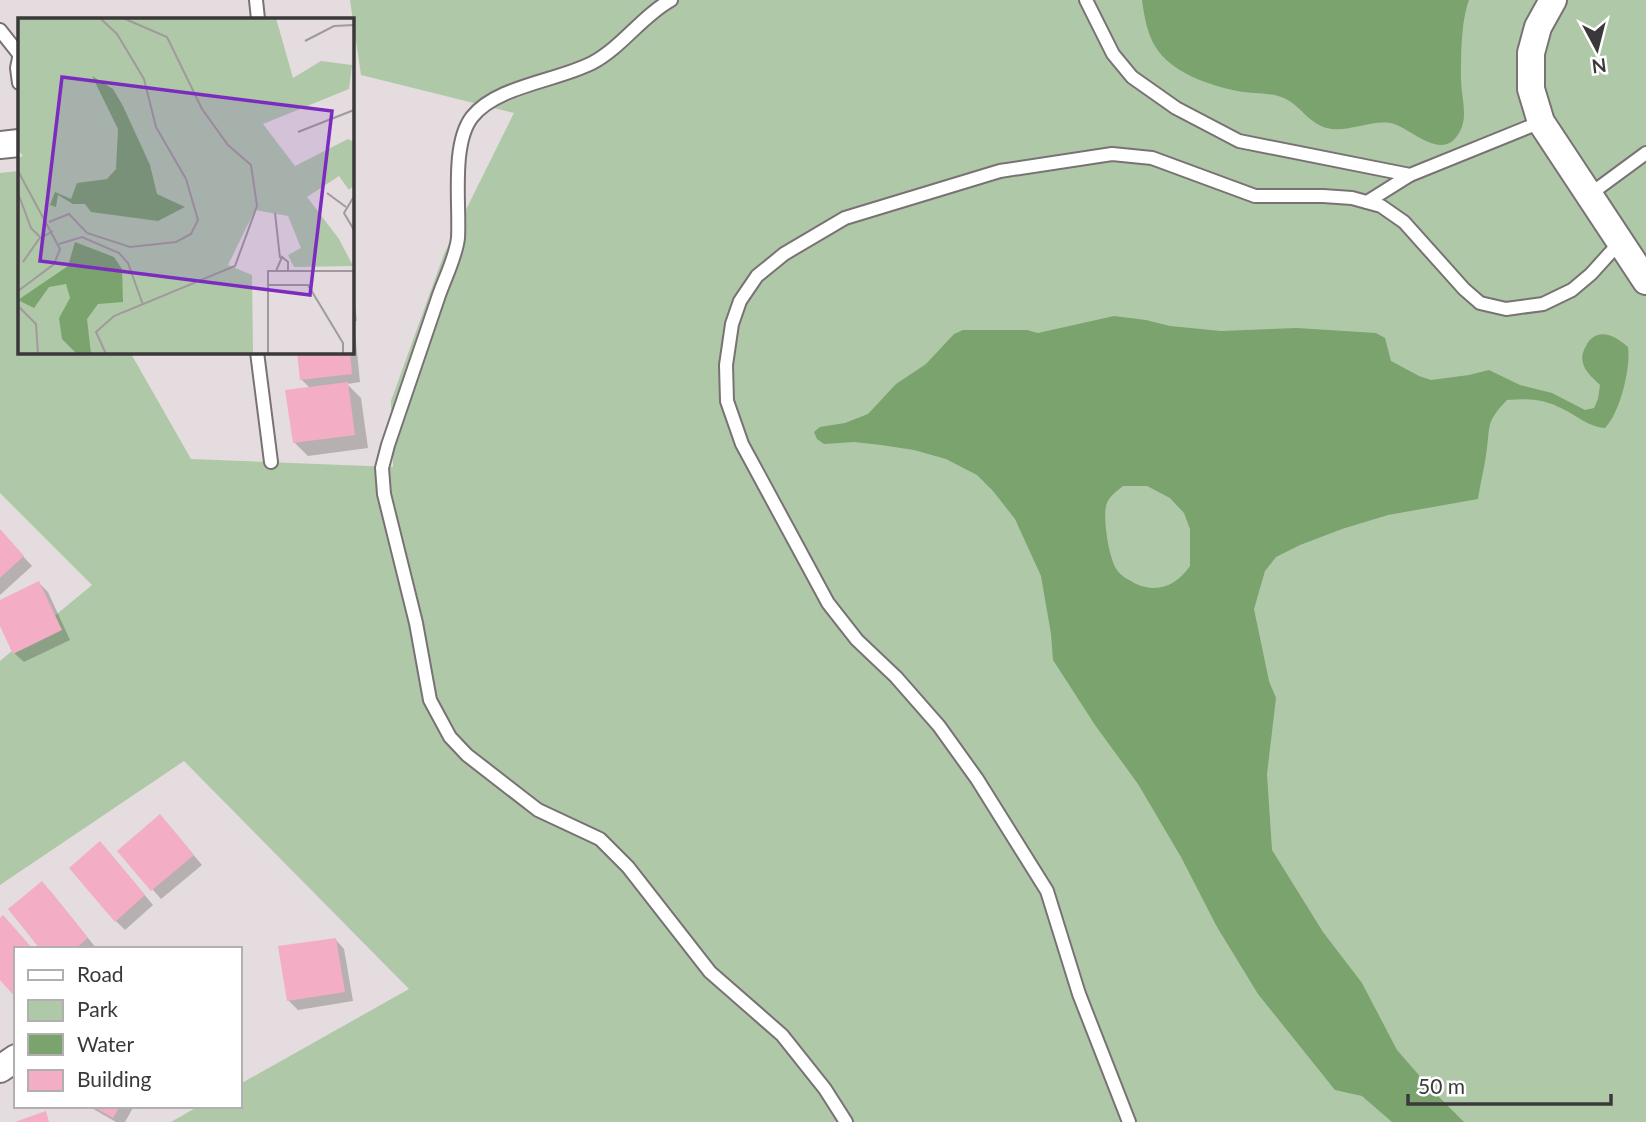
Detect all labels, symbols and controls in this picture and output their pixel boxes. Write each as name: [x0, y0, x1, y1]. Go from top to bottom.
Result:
north arrow: [1562, 14, 1632, 84]
inset map: [18, 18, 354, 354]
text: N: [1590, 54, 1608, 79]
legend: [14, 947, 242, 1108]
text: Road: [77, 961, 124, 986]
text: Park: [77, 996, 118, 1021]
text: Water: [77, 1031, 134, 1056]
scale bar: [1408, 1062, 1611, 1106]
text: Building: [77, 1066, 152, 1091]
text: 50 m: [1418, 1073, 1465, 1098]

